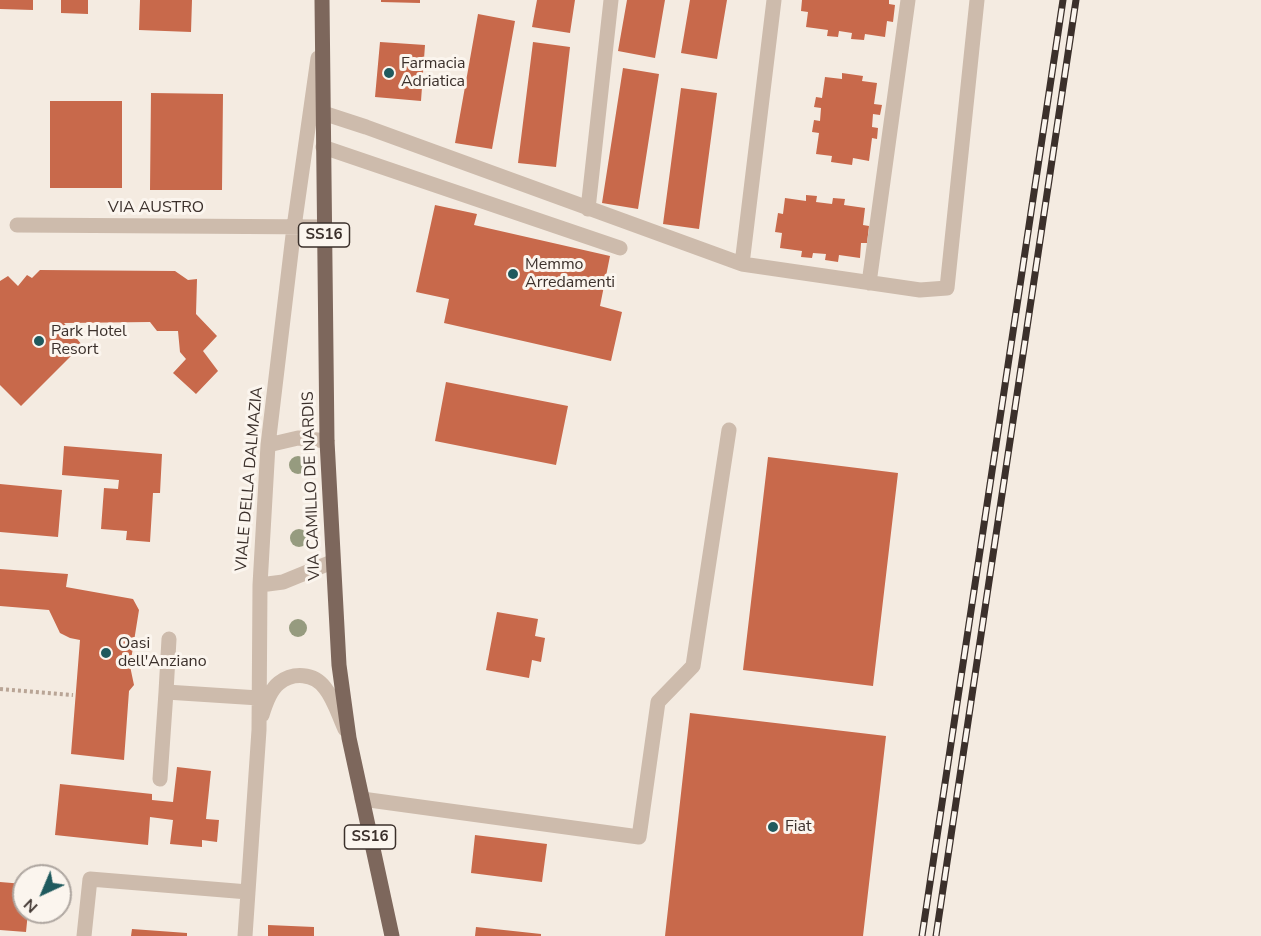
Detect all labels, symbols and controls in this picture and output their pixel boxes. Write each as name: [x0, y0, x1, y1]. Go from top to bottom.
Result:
place label: Farmacia Adriatica: [401, 54, 465, 92]
marker: Farmacia Adriatica: [382, 66, 396, 80]
street label: VIA AUSTRO: [108, 198, 204, 218]
road number: SS16: [298, 223, 350, 247]
place label: Memmo Arredamenti: [525, 255, 615, 293]
marker: Memmo Arredamenti: [506, 267, 520, 281]
place label: Park Hotel Resort: [51, 322, 127, 360]
marker: Park Hotel Resort: [32, 334, 46, 348]
street label: VIALE DELLA DALMAZIA: [232, 386, 268, 572]
street label: VIA CAMILLO DE NARDIS: [299, 391, 325, 581]
place label: Oasi dell'Anziano: [118, 634, 207, 672]
marker: Oasi dell'Anziano: [99, 646, 113, 660]
place label: Fiat: [785, 817, 812, 837]
marker: Fiat: [766, 820, 780, 834]
road number: SS16: [344, 825, 395, 849]
north arrow: [12, 864, 72, 924]
text: N: [19, 893, 43, 918]

